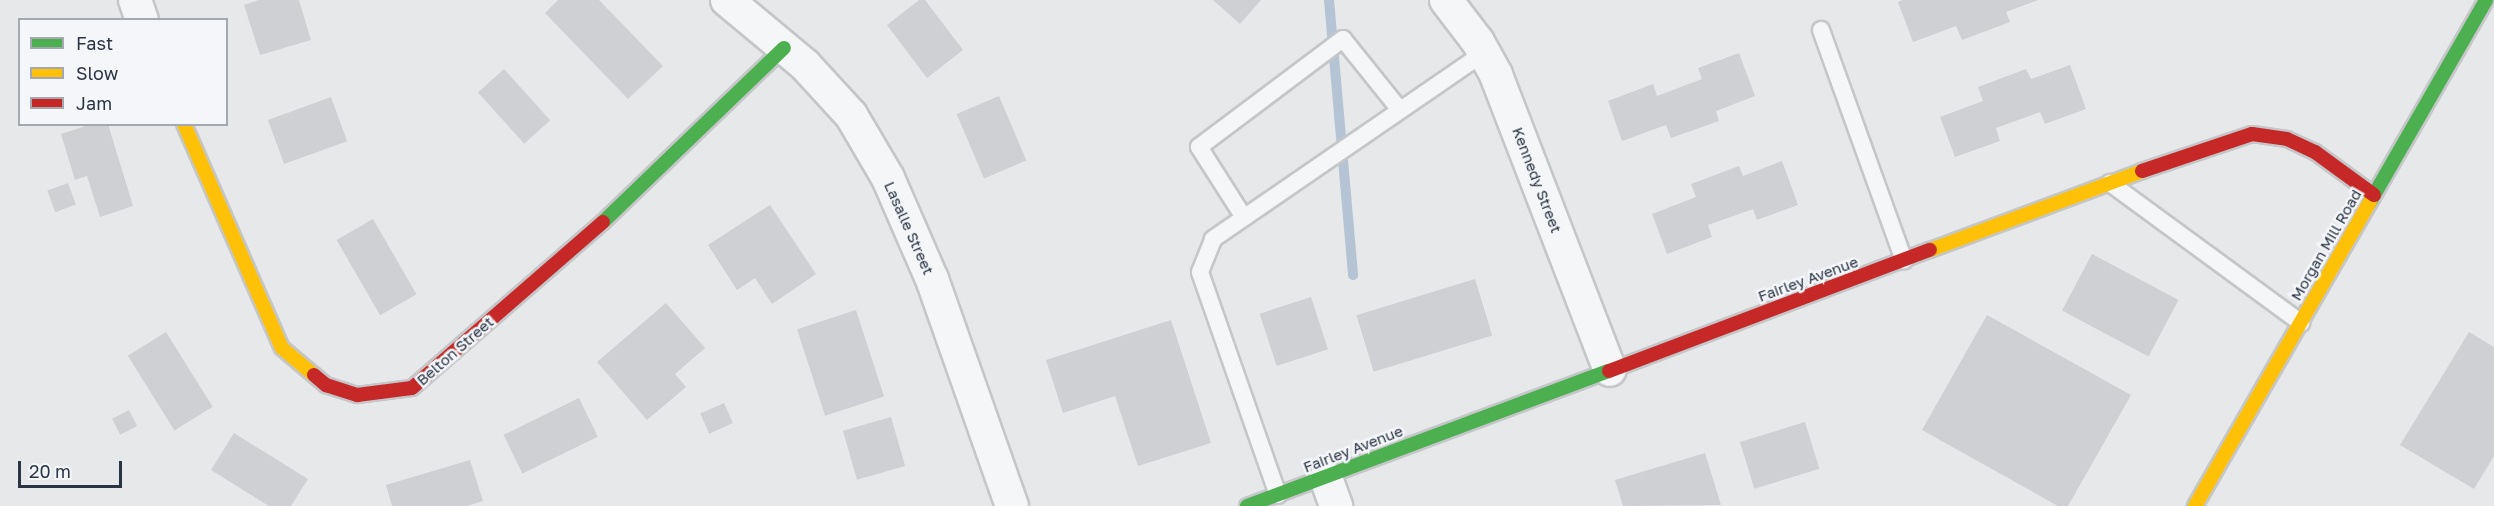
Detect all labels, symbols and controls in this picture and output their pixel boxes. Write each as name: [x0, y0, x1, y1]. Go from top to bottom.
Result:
legend: [18, 18, 228, 126]
text: Fast: [76, 32, 113, 54]
text: Slow: [76, 62, 118, 84]
text: Jam: [76, 92, 112, 114]
street label: Kennedy Street: [1509, 125, 1565, 235]
street label: Lasalle Street: [880, 179, 938, 277]
street label: Morgan Mill Road: [2287, 186, 2365, 304]
street label: Fairley Avenue: [1756, 253, 1860, 305]
street label: Belton Street: [413, 313, 497, 389]
street label: Fairley Avenue: [1301, 422, 1405, 476]
scale bar: [21, 449, 124, 487]
text: 20 m: [29, 460, 71, 482]

